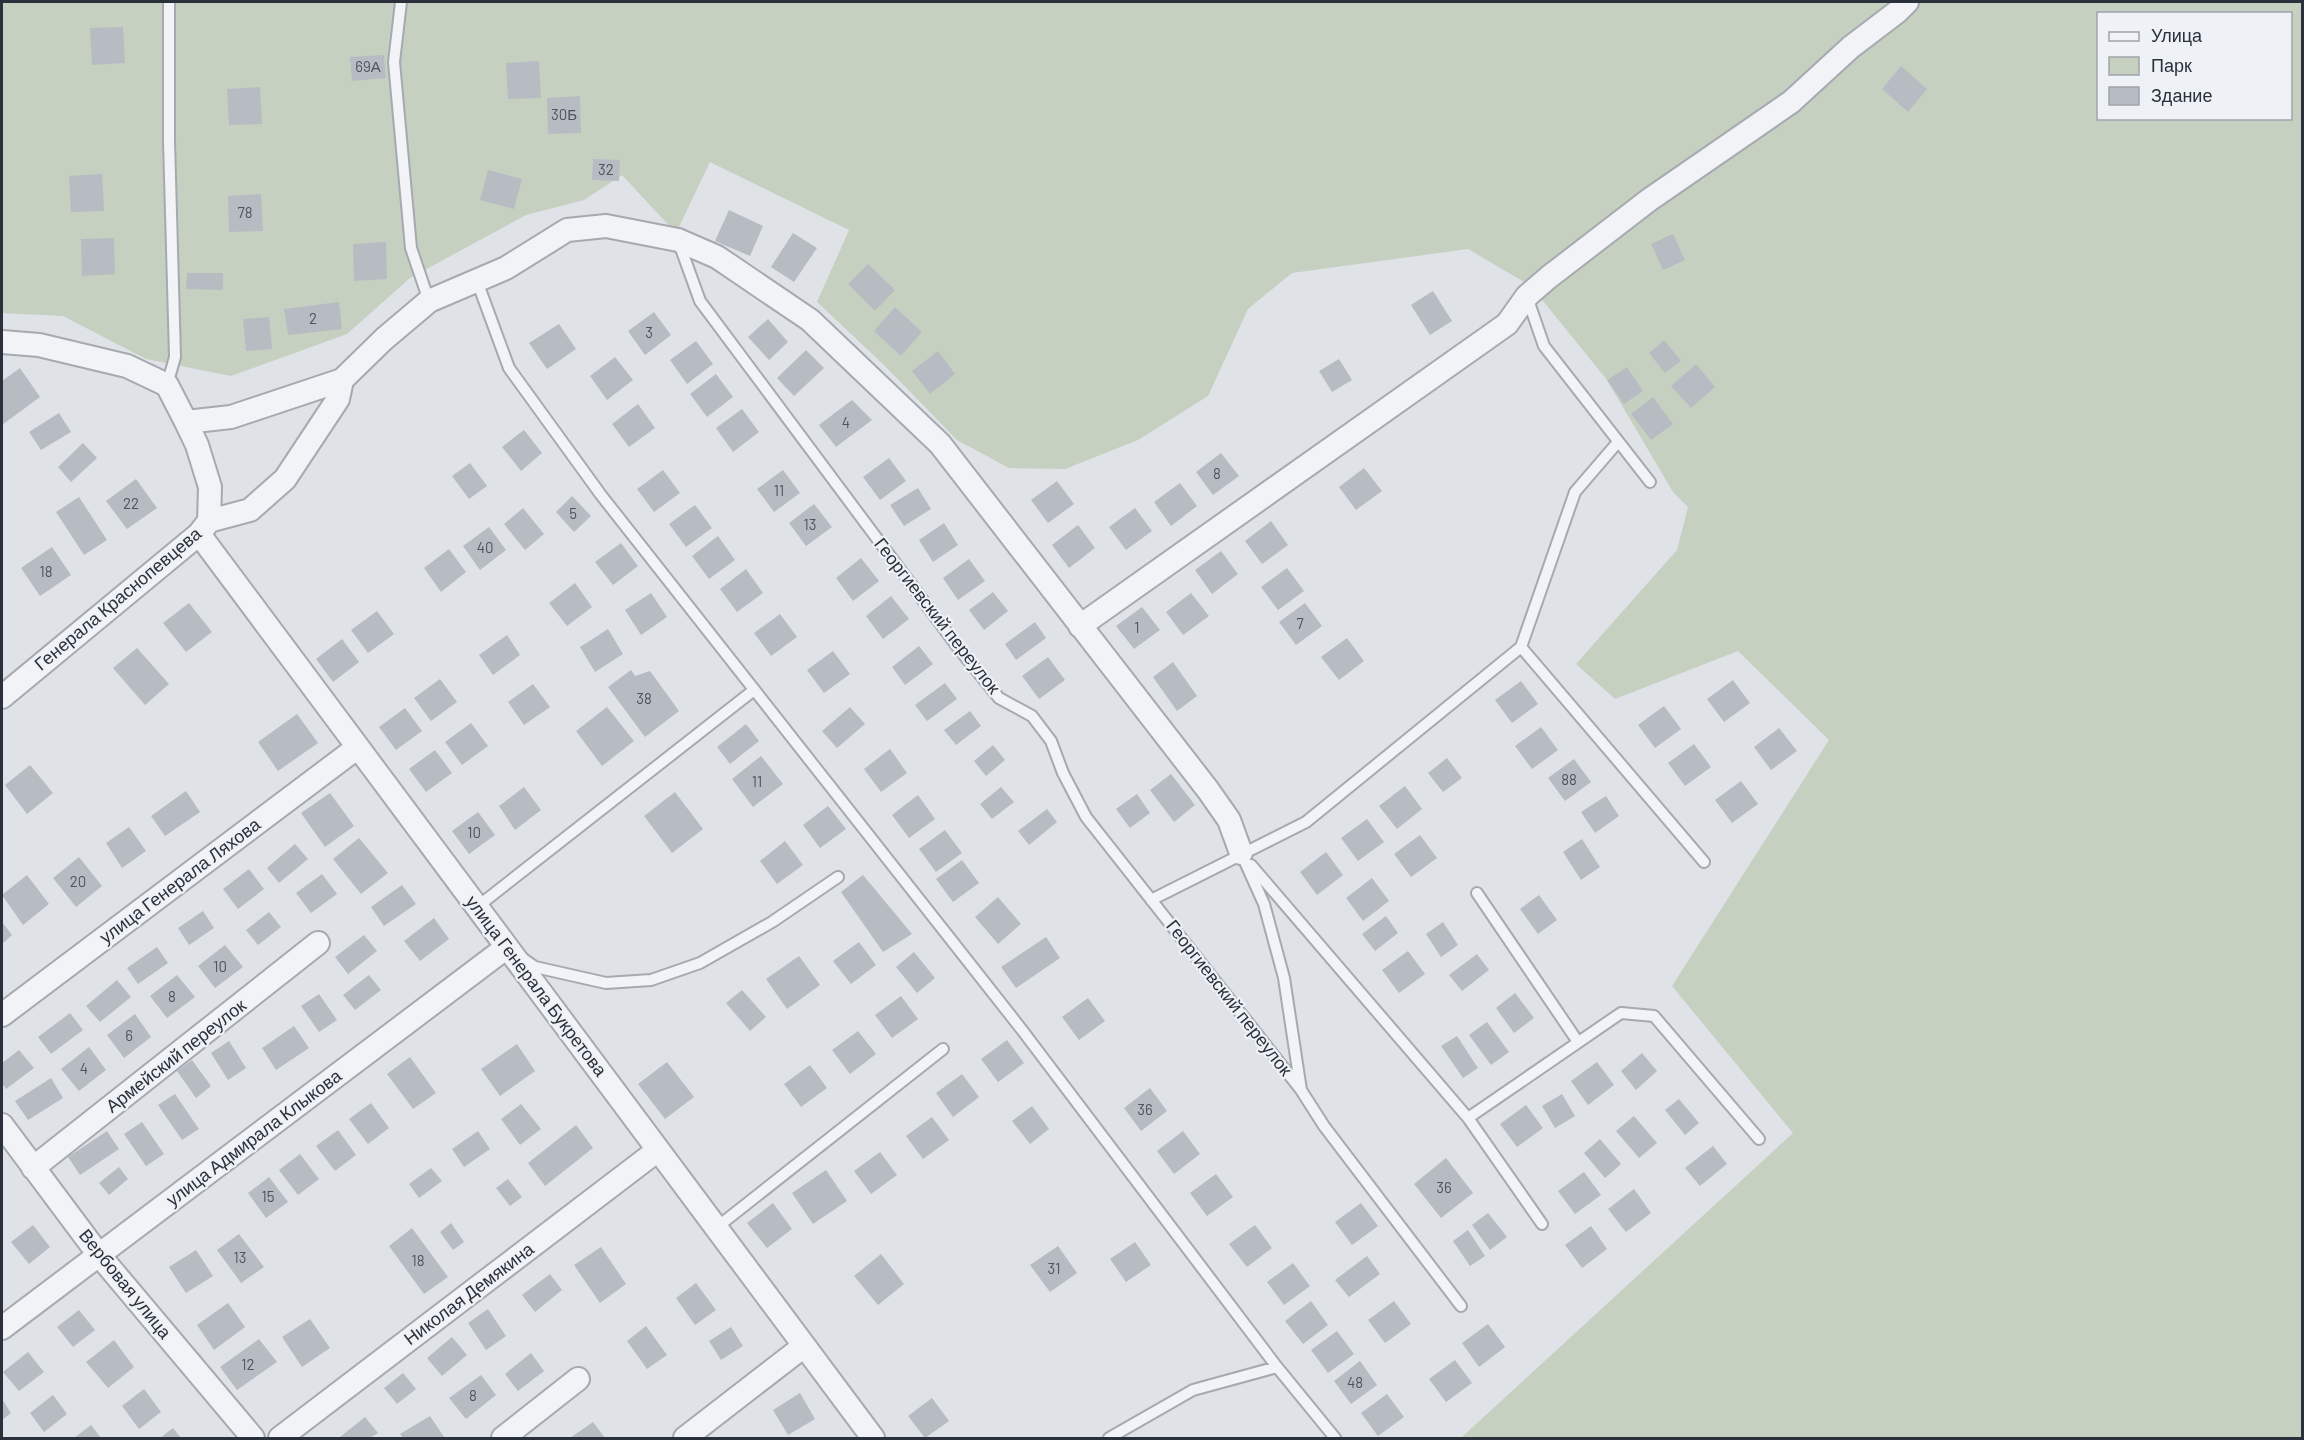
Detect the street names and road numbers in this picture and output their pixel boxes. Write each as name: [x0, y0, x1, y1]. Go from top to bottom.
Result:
street label: Генерала Краснопевцева: [29, 521, 206, 674]
street label: Георгиевский переулок: [870, 533, 1006, 698]
street label: улица Генерала Ляхова: [95, 812, 265, 948]
street label: улица Генерала Букретова: [462, 891, 613, 1081]
street label: Георгиевский переулок: [1162, 915, 1298, 1080]
street label: Армейский переулок: [101, 994, 250, 1117]
street label: улица Адмирала Клыкова: [162, 1064, 346, 1210]
street label: Вербовая улица: [75, 1224, 177, 1343]
street label: Николая Демякина: [399, 1237, 538, 1349]

